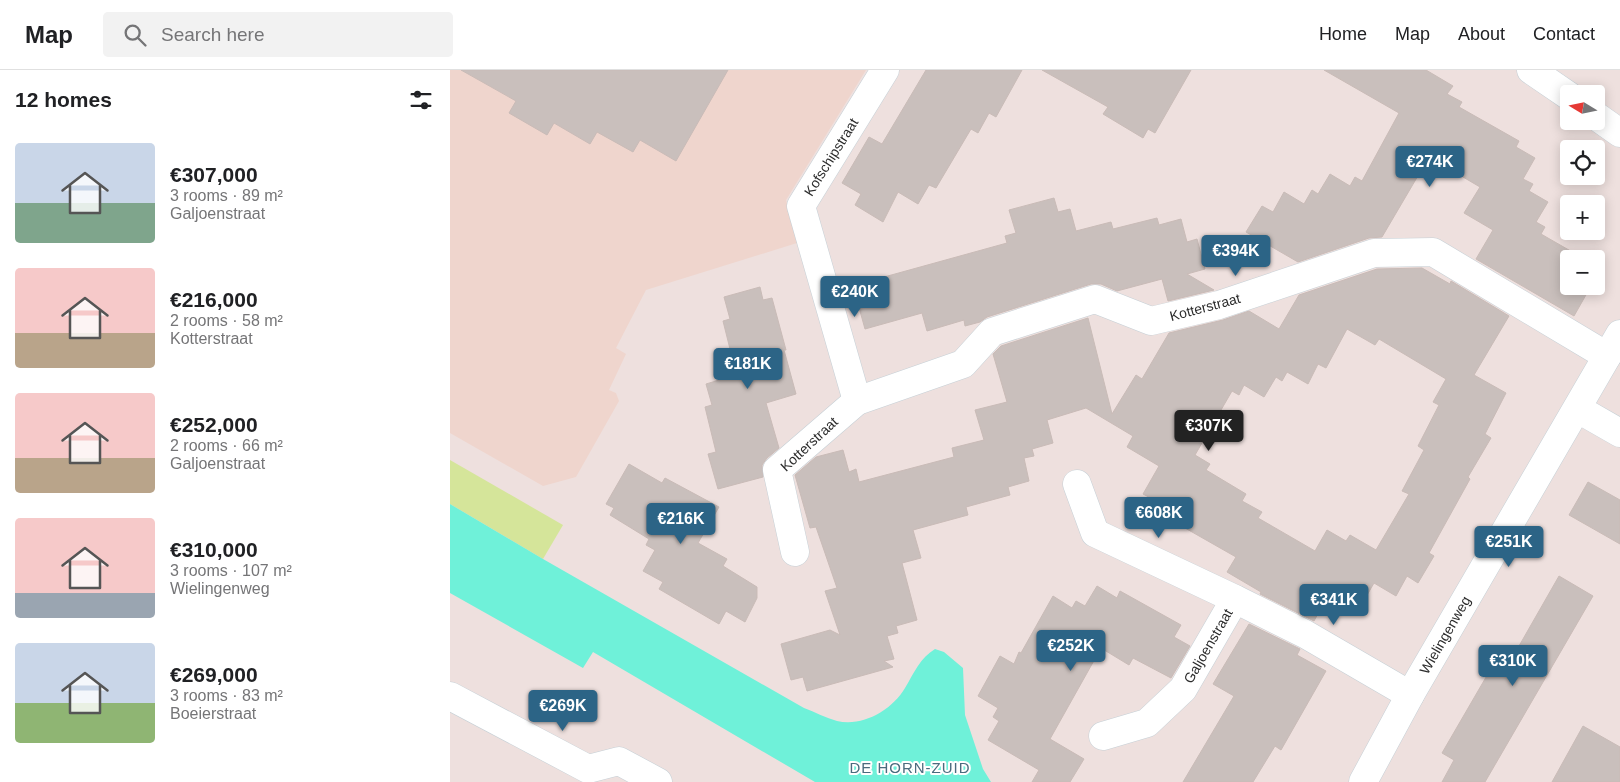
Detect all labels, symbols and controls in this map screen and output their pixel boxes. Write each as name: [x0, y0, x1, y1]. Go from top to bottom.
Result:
search box: [103, 12, 453, 57]
text: Map: [25, 21, 73, 48]
icon: search: [121, 21, 149, 49]
text: Search here: [161, 24, 265, 45]
text: Home: [1319, 24, 1367, 44]
text: Map: [1395, 24, 1430, 44]
text: About: [1458, 24, 1505, 44]
text: Contact: [1533, 24, 1595, 44]
north arrow: [1560, 85, 1605, 130]
map controls: [1560, 85, 1605, 295]
icon: filters: [407, 86, 435, 114]
text: 12 homes: [15, 88, 112, 111]
street label: Kofschipstraat: [801, 115, 861, 199]
button: locate: [1560, 140, 1605, 185]
pin: €274K: [1395, 146, 1465, 188]
text: €274K: [1406, 153, 1454, 170]
icon: home: [55, 163, 115, 223]
text: €307,000: [170, 163, 258, 186]
text: 3 rooms · 89 m²: [170, 187, 283, 204]
button: +: [1560, 195, 1605, 240]
text: Galjoenstraat: [170, 205, 265, 222]
pin: €394K: [1201, 234, 1271, 277]
text: €394K: [1212, 242, 1260, 259]
button: −: [1560, 250, 1605, 295]
pin: €240K: [820, 276, 890, 318]
text: €240K: [831, 283, 879, 300]
icon: home: [55, 288, 115, 348]
text: €216,000: [170, 288, 258, 311]
street label: Kotterstraat: [1168, 290, 1242, 324]
text: 2 rooms · 58 m²: [170, 312, 283, 329]
text: Kotterstraat: [170, 330, 253, 347]
pin: €181K: [713, 348, 783, 390]
text: €181K: [724, 355, 772, 372]
pin: €307K: [1174, 410, 1244, 452]
icon: home: [55, 413, 115, 473]
text: €252,000: [170, 413, 258, 436]
street label: Kotterstraat: [777, 413, 841, 475]
text: €307K: [1185, 417, 1233, 434]
text: 2 rooms · 66 m²: [170, 437, 283, 454]
text: Galjoenstraat: [170, 455, 265, 472]
pin: €608K: [1124, 496, 1194, 539]
pin: €216K: [646, 502, 716, 545]
text: €608K: [1135, 504, 1183, 521]
text: €216K: [657, 510, 705, 527]
pin: €251K: [1474, 526, 1544, 568]
text: €251K: [1485, 533, 1533, 550]
icon: home: [55, 538, 115, 598]
text: €310,000: [170, 538, 258, 561]
text: 3 rooms · 107 m²: [170, 562, 292, 579]
text: Wielingenweg: [170, 580, 270, 597]
pin: €341K: [1299, 584, 1369, 626]
text: €341K: [1310, 591, 1358, 608]
street label: Wielingenweg: [1416, 593, 1474, 677]
street label: Galjoenstraat: [1180, 606, 1236, 686]
pin: €252K: [1036, 630, 1106, 672]
text: €252K: [1047, 637, 1095, 654]
pin: €310K: [1478, 644, 1548, 687]
text: €310K: [1489, 652, 1537, 669]
icon: home: [55, 663, 115, 723]
text: €269,000: [170, 663, 258, 686]
text: 3 rooms · 83 m²: [170, 687, 283, 704]
pin: €269K: [528, 690, 598, 732]
text: €269K: [539, 697, 587, 714]
text: Boeierstraat: [170, 705, 256, 722]
district label: DE HORN-ZUID: [849, 759, 971, 776]

